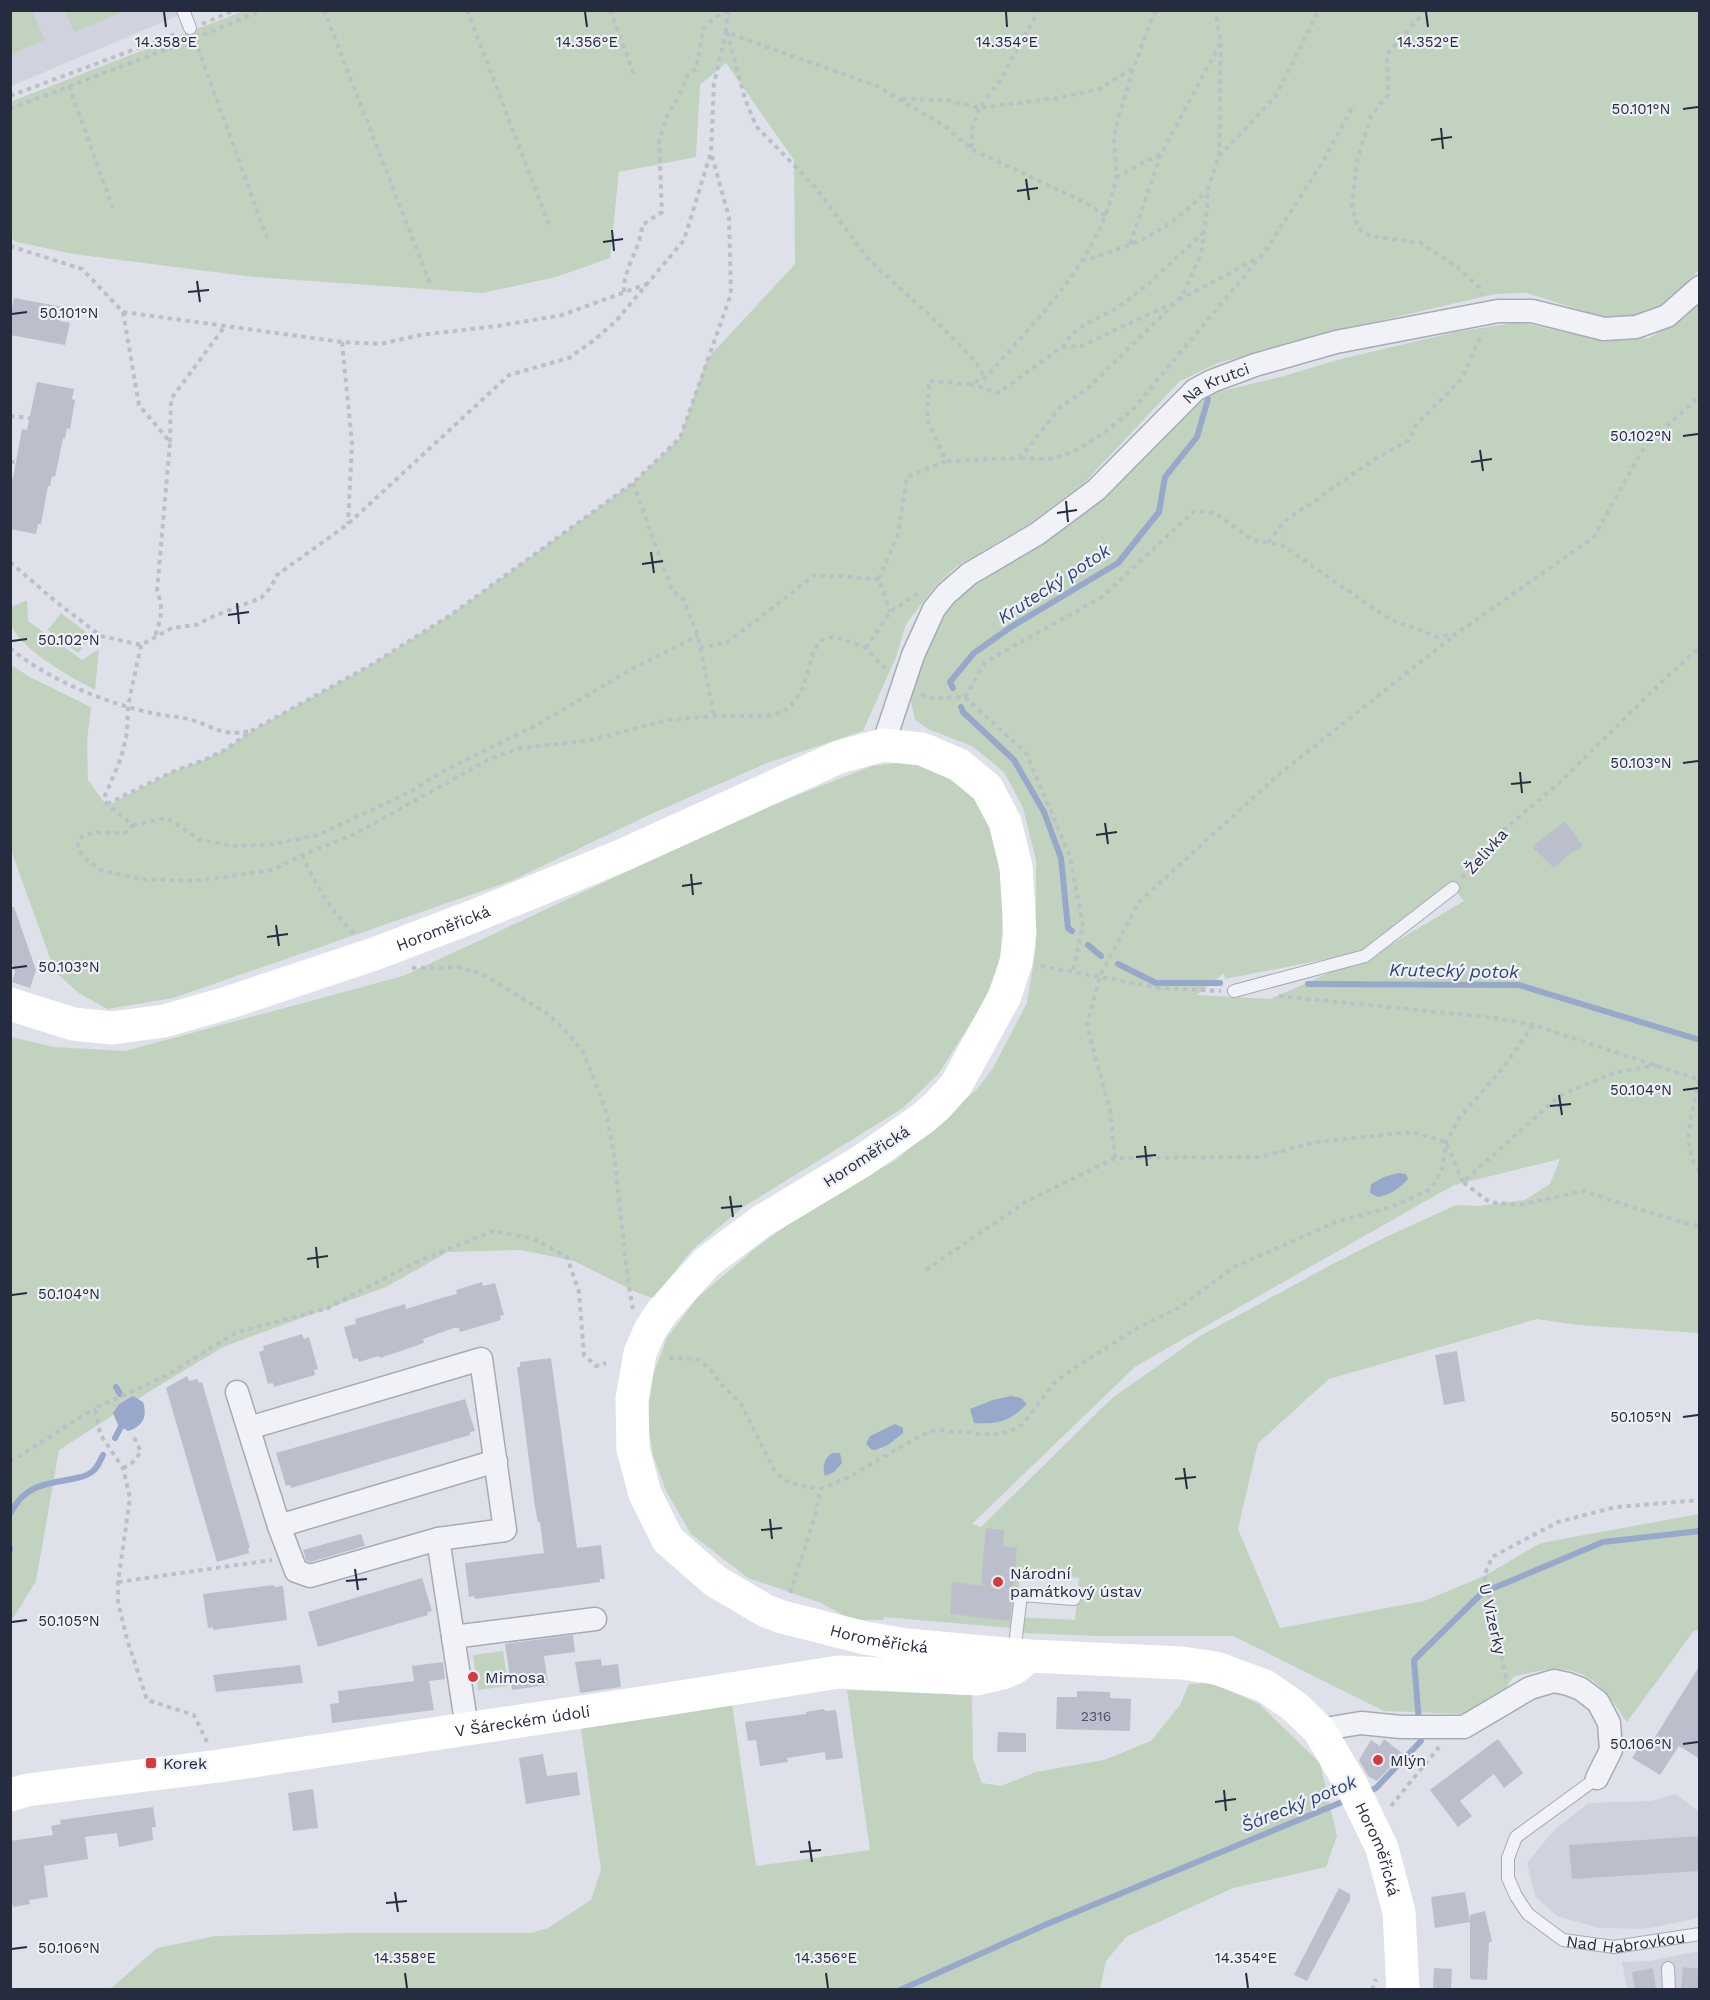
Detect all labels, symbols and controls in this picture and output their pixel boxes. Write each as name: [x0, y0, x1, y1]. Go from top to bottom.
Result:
text: 14.358°E: [135, 33, 197, 51]
text: 14.356°E: [556, 33, 618, 51]
text: 14.354°E: [976, 33, 1038, 51]
text: 14.352°E: [1397, 33, 1459, 51]
text: 50.101°N: [1612, 100, 1670, 118]
text: 50.101°N: [40, 304, 98, 322]
street label: Na Krutci: [1178, 359, 1252, 407]
text: 50.102°N: [1610, 427, 1672, 445]
water label: Krutecký potok: [993, 539, 1115, 628]
text: 50.102°N: [38, 631, 100, 649]
text: 50.103°N: [1610, 754, 1672, 772]
street label: Želivka: [1461, 825, 1512, 878]
street label: Horoměřická: [393, 901, 493, 955]
text: 50.103°N: [38, 958, 100, 976]
water label: Krutecký potok: [1389, 959, 1520, 982]
text: 50.104°N: [1610, 1081, 1672, 1099]
street label: Horoměřická: [819, 1121, 913, 1191]
text: 50.104°N: [38, 1285, 100, 1303]
text: 50.105°N: [1610, 1408, 1672, 1426]
place label: Národní památkový ústav: [1010, 1564, 1143, 1601]
marker: Národní památkový ústav: [991, 1575, 1005, 1589]
street label: U Vizerky: [1475, 1582, 1510, 1657]
text: 50.105°N: [38, 1612, 100, 1630]
street label: Horoměřická: [828, 1621, 929, 1657]
place label: Mimosa: [485, 1668, 545, 1687]
marker: Mimosa: [466, 1670, 480, 1684]
street label: V Šáreckém údolí: [454, 1702, 591, 1741]
house number: 2316: [1081, 1708, 1111, 1724]
text: 50.106°N: [1610, 1735, 1672, 1753]
place label: Mlýn: [1390, 1751, 1426, 1770]
marker: Mlýn: [1371, 1753, 1385, 1767]
place label: Korek: [163, 1754, 207, 1773]
marker: Korek: [144, 1756, 158, 1770]
water label: Šárecký potok: [1238, 1770, 1361, 1836]
street label: Horoměřická: [1351, 1799, 1403, 1898]
street label: Nad Habrovkou: [1565, 1927, 1686, 1957]
text: 50.106°N: [38, 1939, 100, 1957]
text: 14.358°E: [374, 1949, 436, 1967]
text: 14.356°E: [795, 1949, 857, 1967]
text: 14.354°E: [1215, 1949, 1277, 1967]

